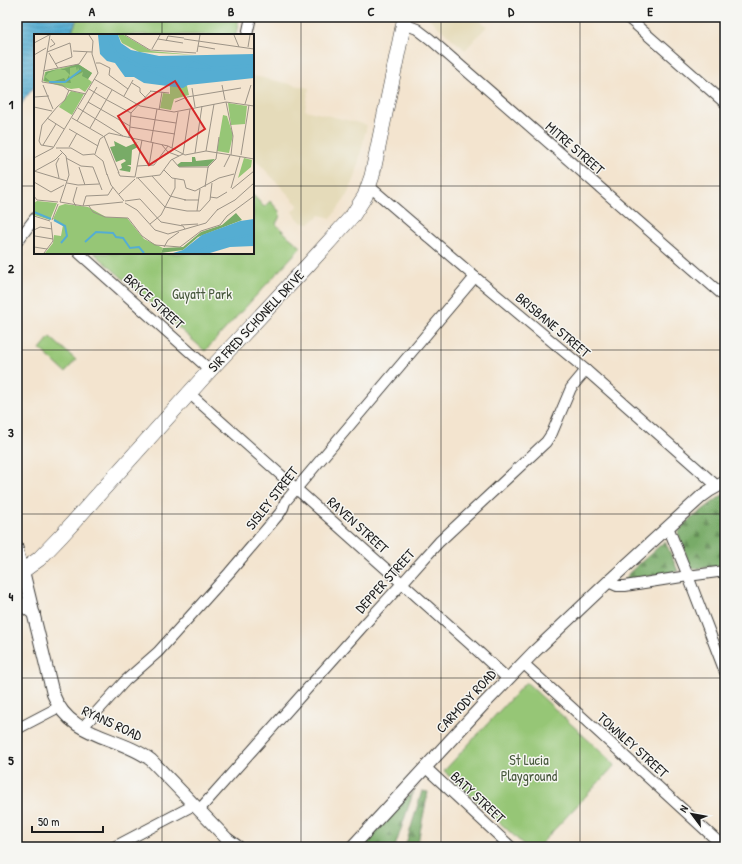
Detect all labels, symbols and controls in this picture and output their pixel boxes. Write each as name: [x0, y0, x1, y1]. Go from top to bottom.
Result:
text: A: [89, 2, 96, 20]
text: B: [228, 2, 235, 20]
text: C: [367, 2, 375, 20]
text: D: [508, 2, 515, 20]
text: E: [647, 2, 653, 20]
inset map: [34, 34, 254, 254]
text: 1: [9, 95, 14, 113]
street label: MITRE STREET: [542, 117, 609, 179]
text: 2: [8, 259, 15, 277]
street label: SIR FRED SCHONELL DRIVE: [203, 266, 308, 376]
street label: BRYCE STREET: [120, 268, 189, 333]
park label: Guyatt Park: [172, 284, 232, 304]
street label: BRISBANE STREET: [512, 288, 595, 362]
text: 3: [8, 423, 14, 441]
street label: SISLEY STREET: [241, 462, 303, 533]
street label: RAVEN STREET: [324, 492, 393, 557]
street label: DEPPER STREET: [351, 544, 419, 617]
text: 4: [9, 587, 14, 605]
street label: CARMODY ROAD: [431, 664, 500, 737]
street label: RYANS ROAD: [79, 700, 146, 745]
street label: TOWNLEY STREET: [594, 708, 673, 782]
park label: St Lucia Playground: [501, 750, 558, 786]
text: 5: [8, 751, 14, 769]
street label: BATY STREET: [447, 766, 510, 827]
north arrow: [672, 794, 712, 834]
text: N: [676, 802, 691, 815]
scale bar: [32, 808, 103, 834]
text: 50 m: [38, 813, 59, 830]

